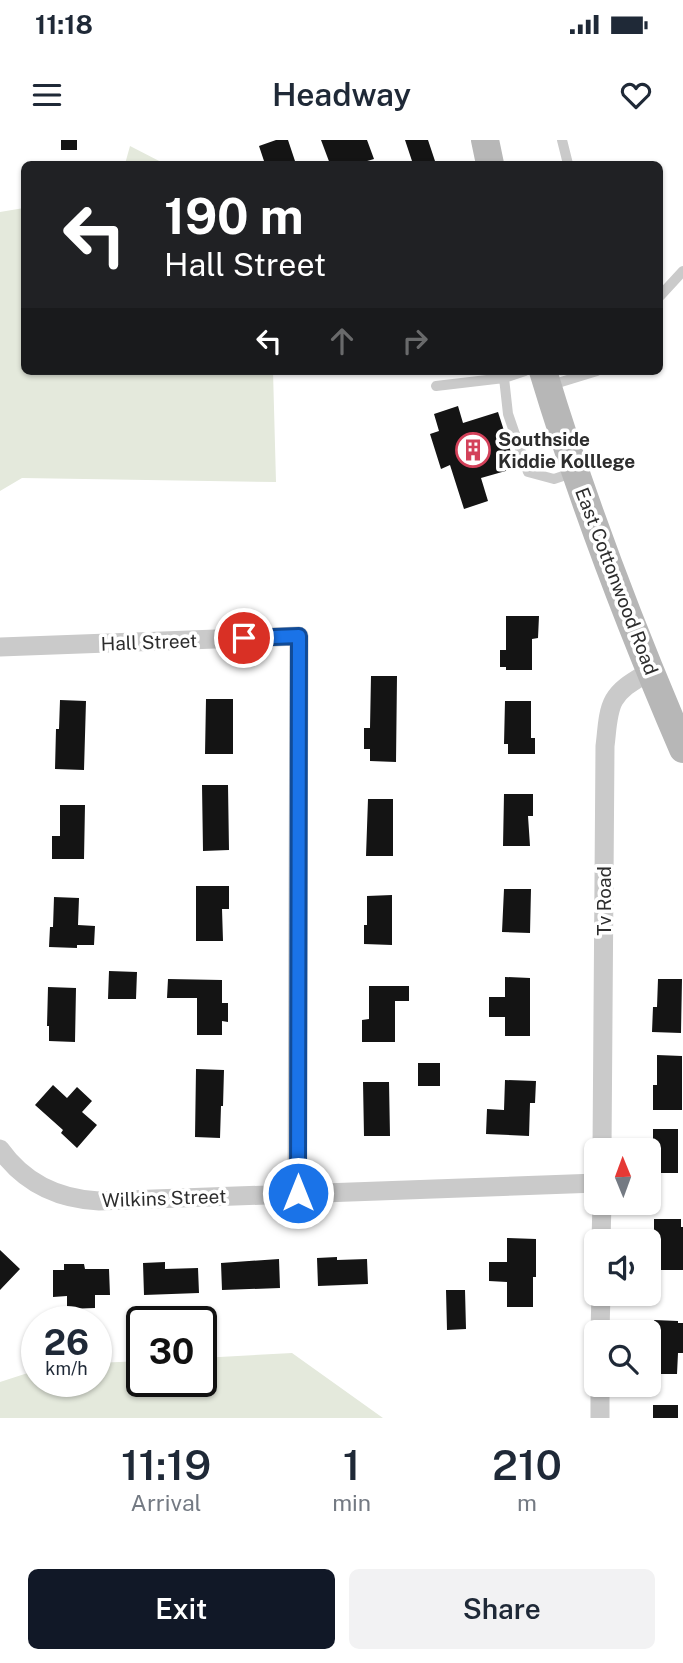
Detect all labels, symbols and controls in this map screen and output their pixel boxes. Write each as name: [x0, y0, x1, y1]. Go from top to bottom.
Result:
text: 11:18: [35, 9, 93, 40]
icon: menu: [28, 76, 66, 114]
text: Headway: [272, 76, 411, 113]
icon: heart: [617, 76, 655, 114]
text: 190 m: [164, 187, 304, 245]
icon: left: [49, 189, 140, 280]
text: Hall Street: [164, 246, 326, 283]
icon: left: [250, 322, 288, 360]
icon: ahead: [323, 322, 361, 360]
icon: right: [396, 322, 434, 360]
place label: Southside Kiddie Kolllege: [498, 428, 635, 472]
building icon: Southside Kiddie Kolllege: [454, 431, 492, 469]
street label: East Cottonwood Road: [571, 484, 663, 678]
pin: [214, 608, 274, 668]
icon: arrive: [225, 619, 263, 657]
street label: Hall Street: [100, 629, 198, 655]
street label: Tv Road: [593, 866, 615, 936]
north arrow: [584, 1138, 662, 1214]
map controls: [584, 1138, 661, 1397]
position arrow: [261, 1156, 335, 1230]
street label: Wilkins Street: [101, 1185, 227, 1211]
button: sound: [584, 1229, 661, 1306]
speed limit sign: 30: [126, 1306, 217, 1397]
button: search: [584, 1320, 661, 1397]
text: 26: [44, 1322, 89, 1363]
text: km/h: [45, 1358, 88, 1379]
text: 11:19: [121, 1440, 211, 1489]
text: 1: [343, 1440, 360, 1489]
text: 210: [492, 1440, 562, 1489]
text: Arrival: [131, 1489, 202, 1516]
text: min: [332, 1489, 371, 1516]
text: m: [517, 1489, 537, 1516]
button: Exit: [28, 1569, 335, 1649]
button: Share: [349, 1569, 655, 1649]

